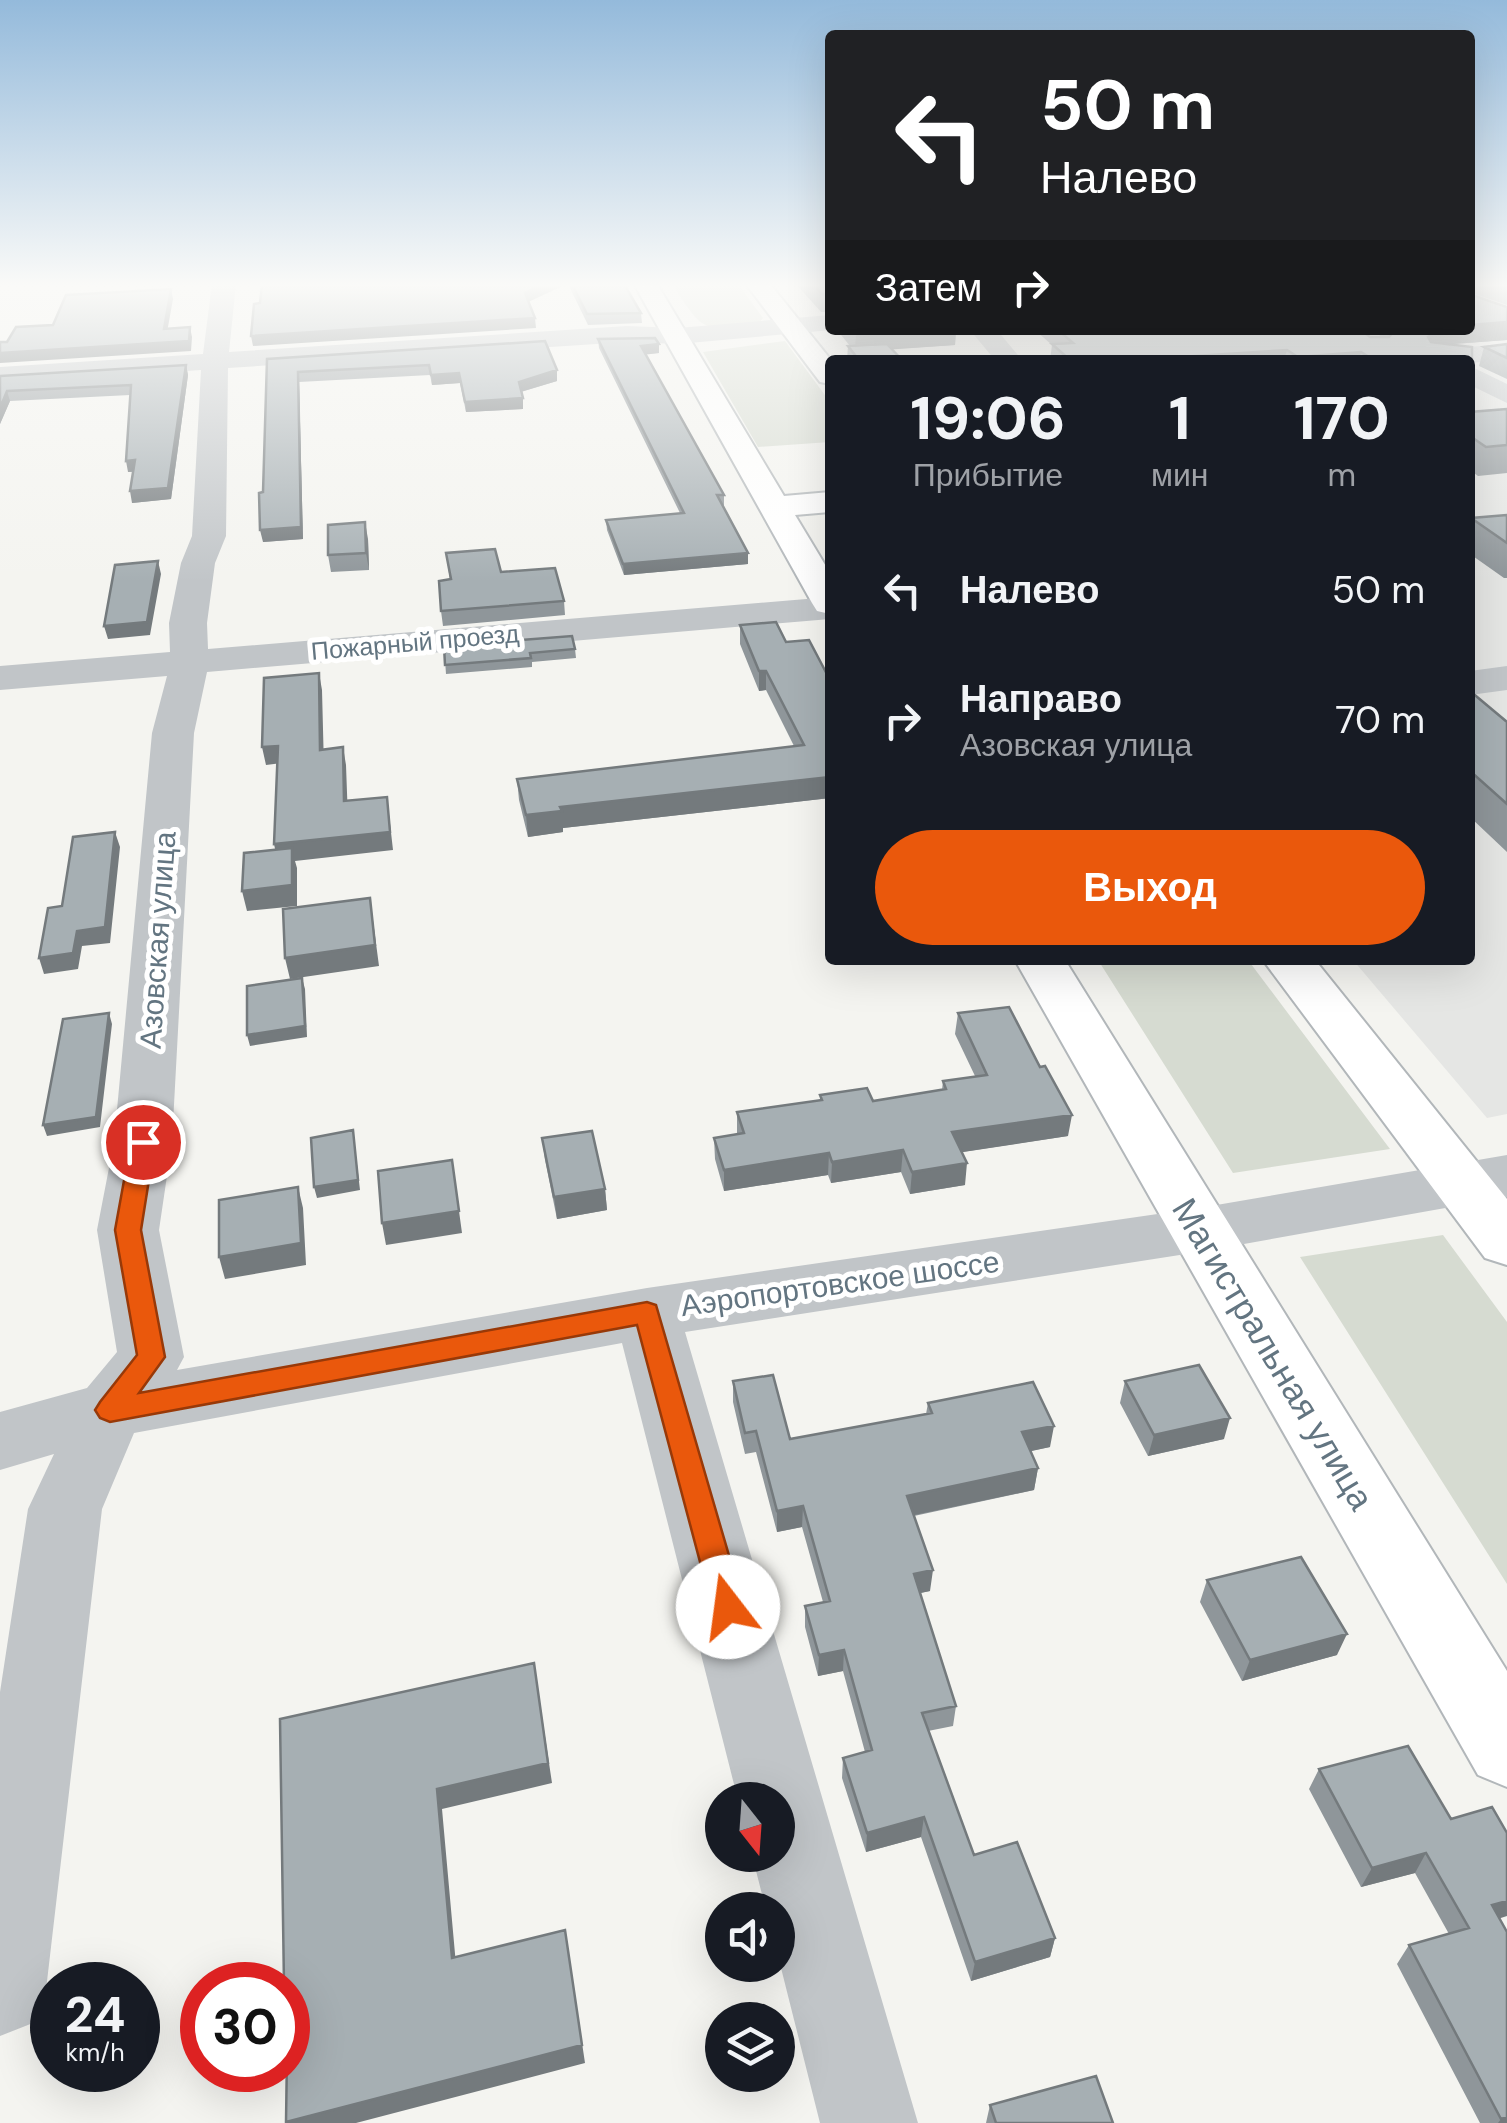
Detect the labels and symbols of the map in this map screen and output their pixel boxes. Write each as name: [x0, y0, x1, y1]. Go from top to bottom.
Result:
street label: Пожарный проезд: [310, 617, 521, 668]
street label: Азовская улица: [130, 830, 185, 1050]
pin: [101, 1100, 186, 1185]
street label: Магистральная улица: [1162, 1190, 1385, 1519]
street label: Аэропортовское шоссе: [678, 1242, 1002, 1325]
position arrow: [676, 1555, 780, 1659]
north arrow: [705, 1782, 795, 1872]
speed limit sign: 30: [180, 1962, 310, 2092]

